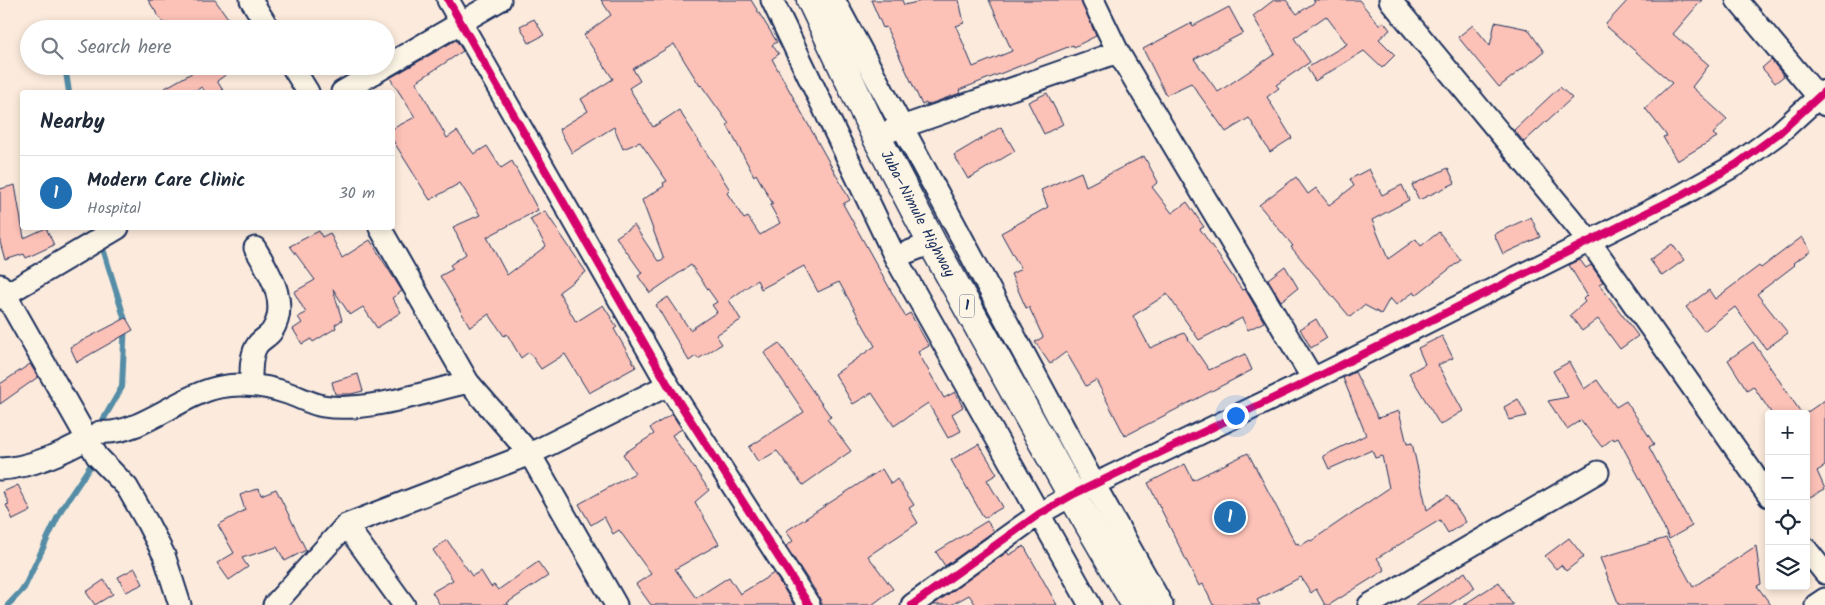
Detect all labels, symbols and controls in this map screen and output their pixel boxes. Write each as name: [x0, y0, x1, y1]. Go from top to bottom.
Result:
search box: [20, 20, 395, 75]
text: Search here: [78, 33, 172, 63]
icon: search: [38, 34, 66, 62]
text: Nearby: [40, 106, 105, 139]
street label: Juba–Nimule Highway: [874, 146, 961, 283]
text: Modern Care Clinic: [87, 166, 246, 196]
text: 1: [54, 181, 58, 206]
text: 30 m: [339, 181, 375, 206]
text: Hospital: [87, 196, 141, 221]
road number: 1: [960, 294, 974, 318]
your location: [1223, 403, 1249, 429]
map controls: [1765, 410, 1810, 590]
button: +: [1765, 410, 1810, 455]
button: −: [1765, 455, 1810, 500]
pin: 1: [1214, 498, 1246, 536]
button: locate: [1765, 500, 1810, 545]
button: layers: [1765, 545, 1810, 590]

